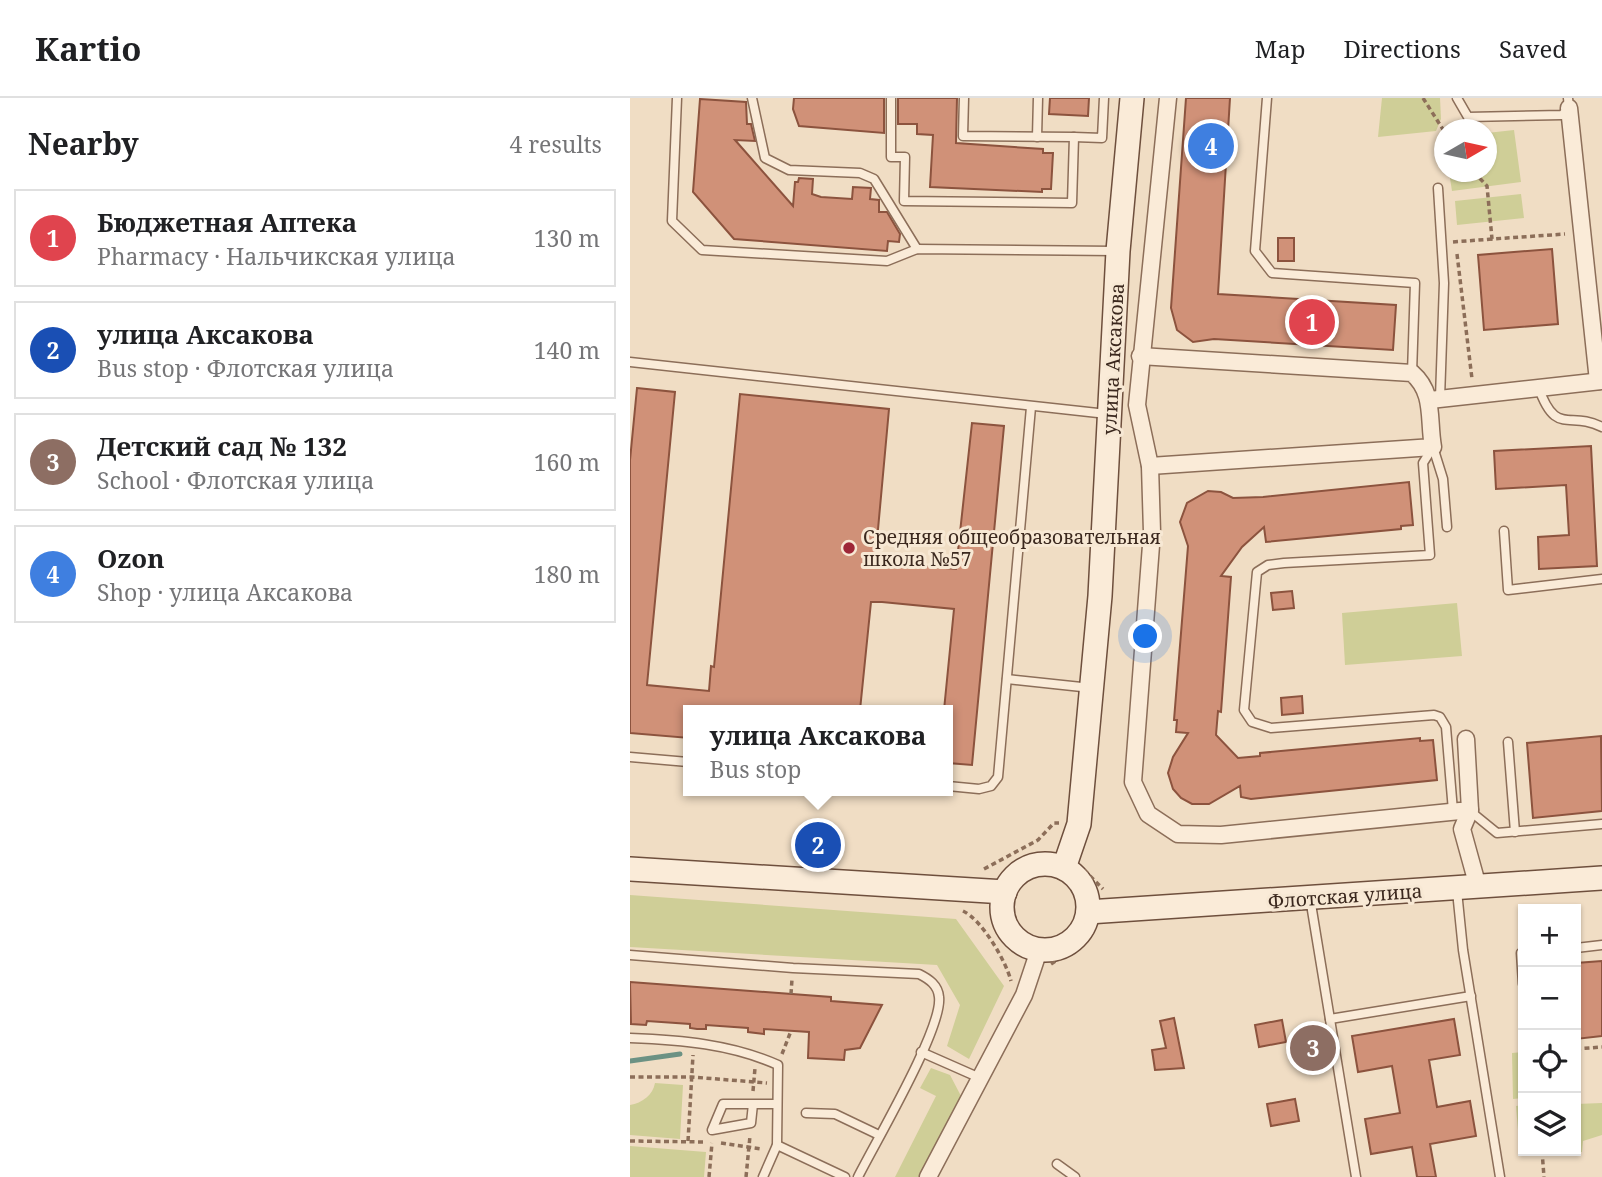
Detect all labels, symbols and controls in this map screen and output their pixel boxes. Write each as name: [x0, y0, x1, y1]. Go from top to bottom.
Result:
text: Kartio: [35, 26, 142, 71]
text: Map: [1255, 32, 1306, 65]
text: Directions: [1344, 32, 1461, 65]
text: Saved: [1499, 32, 1567, 65]
north arrow: [1434, 119, 1497, 182]
pin: 4: [1188, 120, 1234, 172]
text: Nearby: [28, 123, 139, 164]
text: 4 results: [509, 128, 602, 160]
text: Бюджетная Аптека: [97, 204, 357, 240]
text: 1: [47, 222, 60, 254]
text: 130 m: [534, 222, 600, 254]
text: Pharmacy · Нальчикская улица: [97, 240, 456, 272]
street label: улица Аксакова: [1096, 282, 1130, 436]
pin: 1: [1289, 296, 1335, 348]
text: улица Аксакова: [97, 316, 314, 352]
text: 2: [47, 334, 60, 366]
text: 140 m: [534, 334, 600, 366]
text: Bus stop · Флотская улица: [97, 352, 394, 384]
text: Детский сад № 132: [97, 428, 347, 464]
text: 3: [47, 446, 60, 478]
text: 160 m: [534, 446, 600, 478]
text: School · Флотская улица: [97, 464, 374, 496]
place label: Средняя общеобразовательная школа №57: [863, 524, 1161, 572]
text: Ozon: [97, 540, 165, 576]
marker: Средняя общеобразовательная школа №57: [841, 540, 857, 556]
text: 4: [47, 558, 60, 590]
text: 180 m: [534, 558, 600, 590]
text: Shop · улица Аксакова: [97, 576, 353, 608]
your location: [1128, 619, 1162, 653]
popup: [683, 705, 953, 796]
text: улица Аксакова: [710, 717, 926, 753]
text: Bus stop: [710, 753, 801, 785]
pin: 2: [795, 819, 841, 871]
street label: Флотская улица: [1267, 878, 1423, 914]
map controls: [1518, 904, 1581, 1156]
button: +: [1518, 904, 1581, 967]
button: −: [1518, 967, 1581, 1030]
pin: 3: [1290, 1022, 1336, 1074]
button: locate: [1518, 1030, 1581, 1093]
button: layers: [1518, 1093, 1581, 1156]

